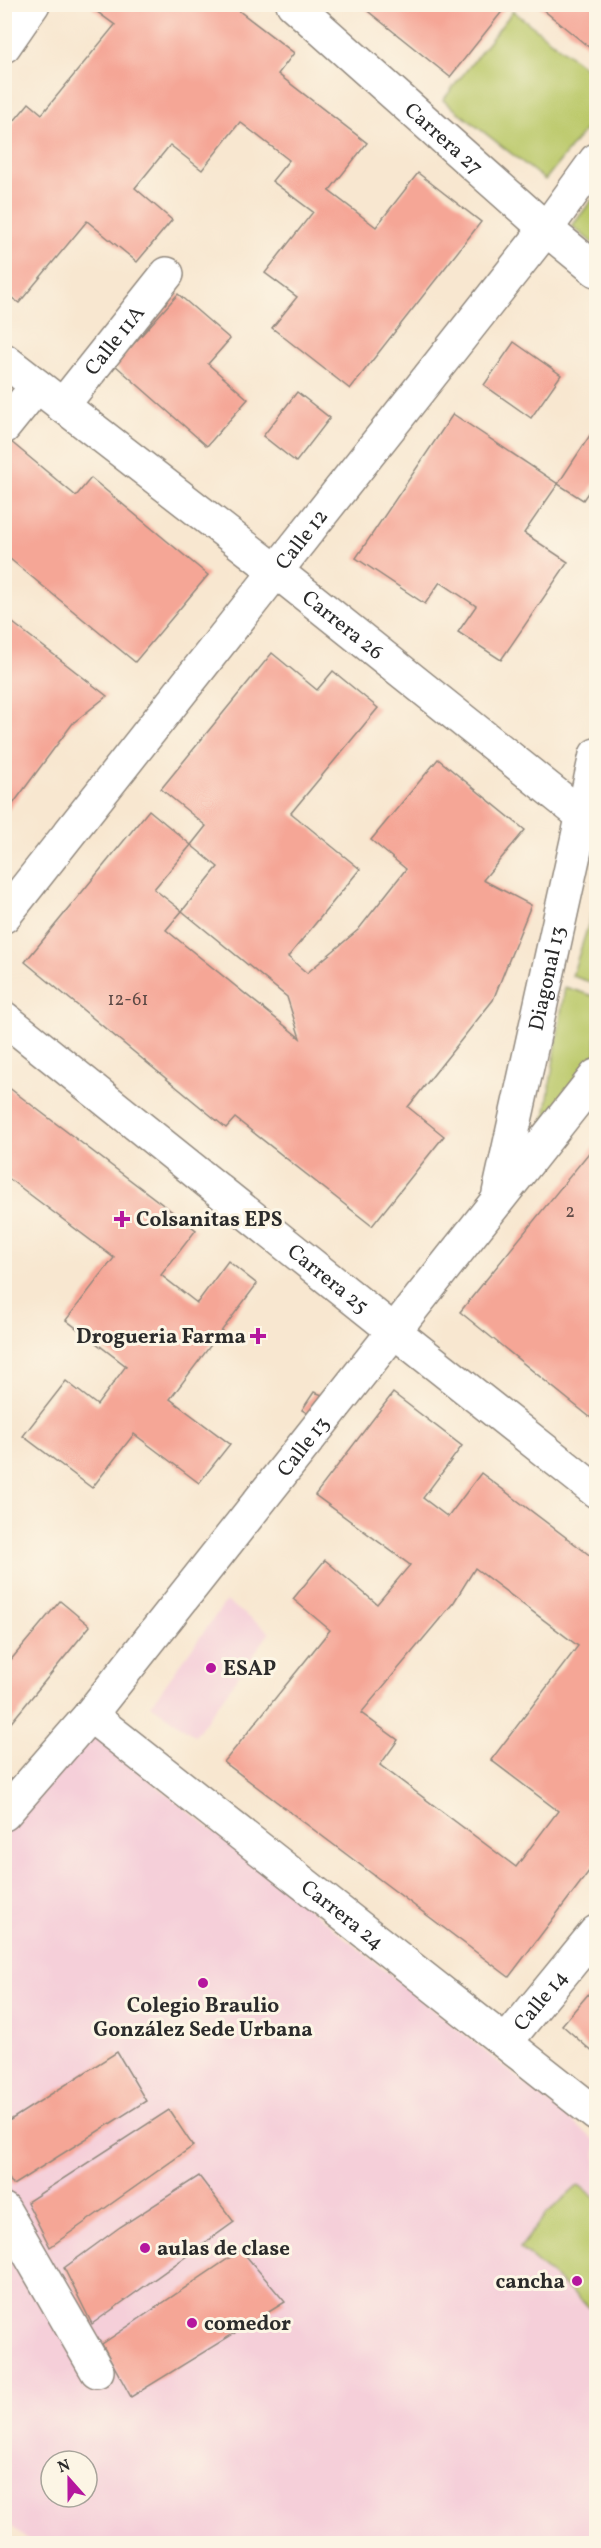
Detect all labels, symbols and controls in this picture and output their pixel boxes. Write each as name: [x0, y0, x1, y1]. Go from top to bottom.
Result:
street label: Carrera 27: [397, 97, 489, 182]
street label: Calle 11A: [79, 300, 152, 382]
street label: Calle 12: [269, 503, 336, 577]
street label: Carrera 26: [295, 584, 389, 667]
street label: Diagonal 13: [522, 923, 574, 1034]
house number: 12-61: [108, 988, 148, 1013]
house number: 2: [565, 1200, 575, 1225]
place label: Colsanitas EPS: [136, 1206, 283, 1235]
marker: Colsanitas EPS: [113, 1210, 131, 1228]
street label: Carrera 25: [281, 1238, 374, 1321]
place label: Drogueria Farma: [76, 1323, 246, 1352]
marker: Drogueria Farma: [251, 1329, 265, 1343]
street label: Calle 13: [271, 1411, 337, 1484]
place label: ESAP: [223, 1655, 276, 1684]
marker: ESAP: [204, 1661, 218, 1675]
street label: Carrera 24: [294, 1874, 390, 1957]
street label: Calle 14: [507, 1964, 575, 2038]
marker: Colegio Braulio González Sede Urbana: [196, 1976, 210, 1990]
place label: Colegio Braulio González Sede Urbana: [93, 1992, 313, 2045]
place label: aulas de clase: [157, 2235, 290, 2264]
marker: aulas de clase: [138, 2241, 152, 2255]
place label: cancha: [496, 2268, 565, 2297]
marker: cancha: [570, 2274, 584, 2288]
place label: comedor: [204, 2310, 291, 2339]
marker: comedor: [185, 2316, 199, 2330]
north arrow: [39, 2449, 99, 2509]
text: N: [55, 2454, 74, 2479]

